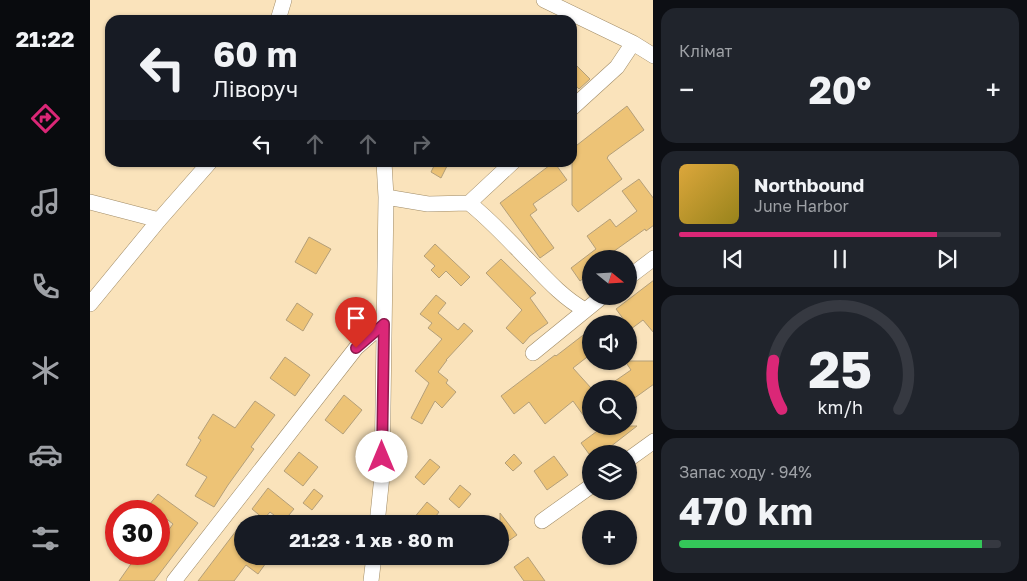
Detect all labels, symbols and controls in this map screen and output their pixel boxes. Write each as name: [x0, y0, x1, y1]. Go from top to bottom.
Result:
text: 21:22: [16, 25, 74, 52]
text: 60 m: [213, 33, 297, 75]
icon: left: [130, 35, 195, 100]
text: Клімат: [679, 41, 732, 61]
text: 20°: [809, 67, 871, 112]
text: −: [679, 73, 694, 106]
text: +: [986, 73, 1001, 106]
text: Ліворуч: [213, 75, 298, 102]
icon: directions: [28, 101, 63, 136]
icon: left: [248, 130, 276, 158]
icon: ahead: [301, 130, 329, 158]
icon: ahead: [354, 130, 382, 158]
icon: right: [407, 130, 435, 158]
text: Northbound: [754, 173, 864, 196]
icon: music: [28, 185, 63, 220]
text: June Harbor: [754, 196, 849, 216]
icon: previous: [719, 245, 747, 273]
icon: pause: [826, 245, 854, 273]
icon: next: [933, 245, 961, 273]
north arrow: [582, 250, 638, 305]
map controls: [582, 250, 637, 565]
icon: phone: [28, 269, 63, 304]
pin: [335, 297, 377, 348]
icon: arrive: [342, 304, 370, 332]
button: sound: [582, 315, 637, 370]
text: 25: [808, 337, 872, 399]
icon: climate: [28, 353, 63, 388]
button: search: [582, 380, 637, 435]
text: km/h: [817, 396, 863, 418]
position arrow: [355, 430, 407, 482]
icon: car: [28, 437, 63, 472]
button: layers: [582, 445, 637, 500]
text: Запас ходу · 94%: [679, 462, 812, 482]
text: 470 km: [679, 488, 813, 533]
speed limit sign: 30: [105, 500, 170, 565]
button: +: [582, 510, 637, 565]
icon: filters: [28, 521, 63, 556]
text: 21:23 · 1 хв · 80 m: [289, 528, 454, 551]

